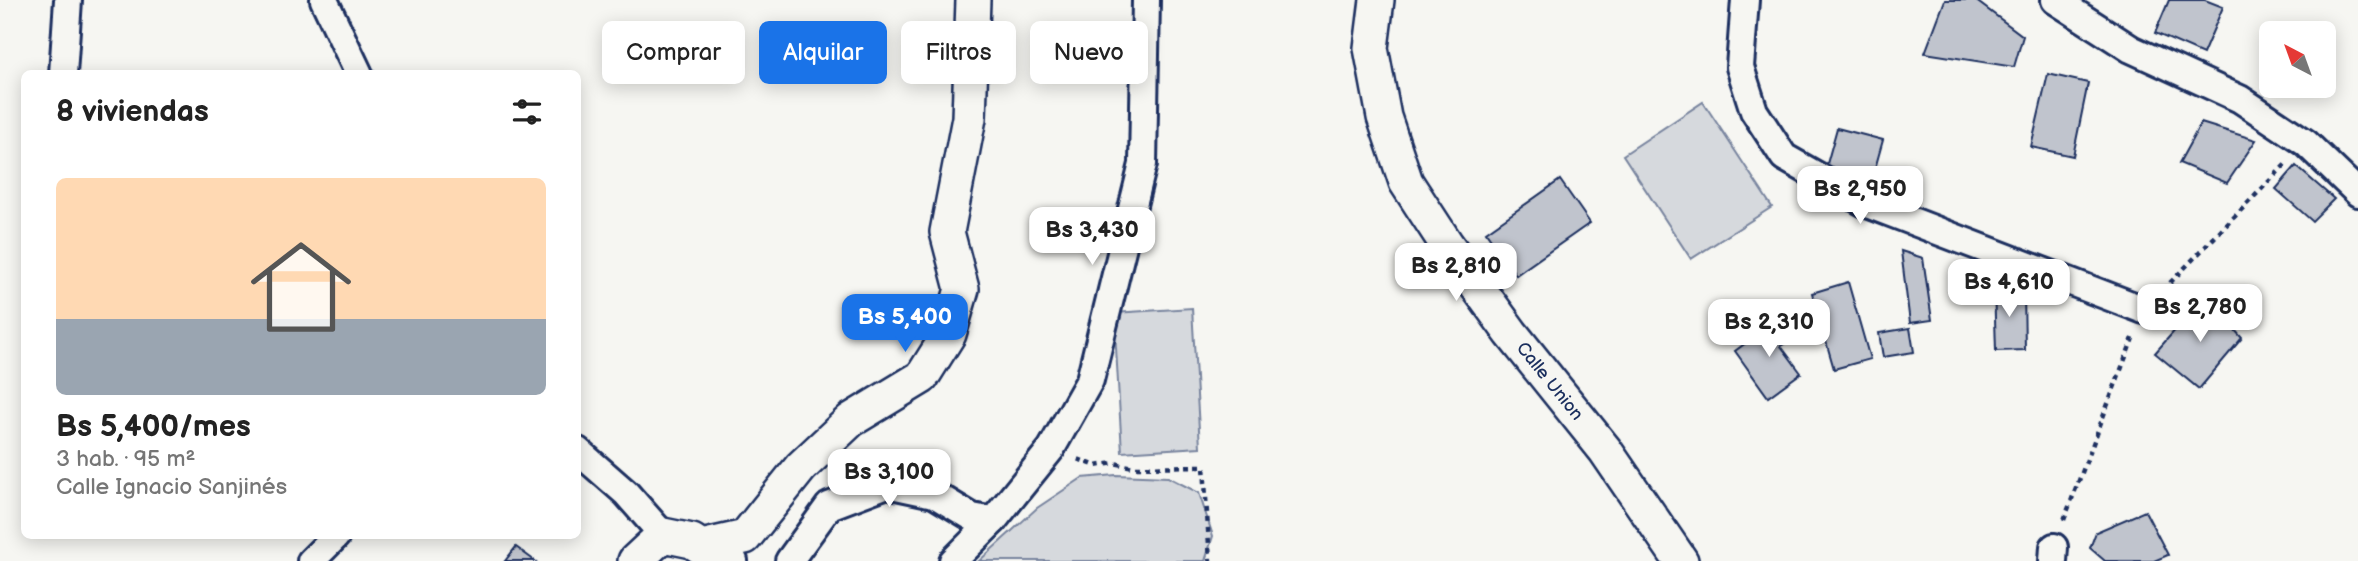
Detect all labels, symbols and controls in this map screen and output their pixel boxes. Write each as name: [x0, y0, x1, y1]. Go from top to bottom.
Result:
chip: Comprar: [602, 21, 745, 84]
chip: Alquilar: [759, 21, 887, 84]
chip: Filtros: [901, 21, 1016, 84]
chip: Nuevo: [1030, 21, 1148, 84]
north arrow: [2259, 21, 2336, 98]
map controls: [2259, 21, 2336, 98]
icon: filters: [508, 93, 546, 131]
text: 8 viviendas: [56, 94, 209, 130]
pin: Bs 2,950: [1788, 166, 1932, 226]
text: Bs 2,950: [1813, 175, 1907, 203]
pin: Bs 3,430: [1020, 208, 1164, 267]
text: Bs 3,430: [1045, 216, 1139, 244]
icon: home: [238, 224, 364, 350]
pin: Bs 2,810: [1384, 244, 1528, 303]
text: Bs 2,810: [1411, 252, 1501, 280]
pin: Bs 4,610: [1937, 260, 2081, 319]
text: Bs 4,610: [1964, 268, 2054, 296]
pin: Bs 2,780: [2128, 284, 2272, 344]
text: Bs 2,780: [2153, 293, 2247, 321]
pin: Bs 5,400: [833, 294, 977, 354]
pin: Bs 2,310: [1697, 300, 1841, 359]
text: Bs 5,400: [858, 303, 952, 331]
text: Bs 2,310: [1724, 308, 1814, 336]
street label: Calle Union: [1512, 338, 1587, 425]
text: Bs 5,400/mes: [56, 409, 251, 445]
text: 3 hab. · 95 m²: [56, 445, 195, 473]
pin: Bs 3,100: [817, 449, 961, 509]
text: Bs 3,100: [844, 458, 934, 486]
text: Calle Ignacio Sanjinés: [56, 473, 287, 501]

